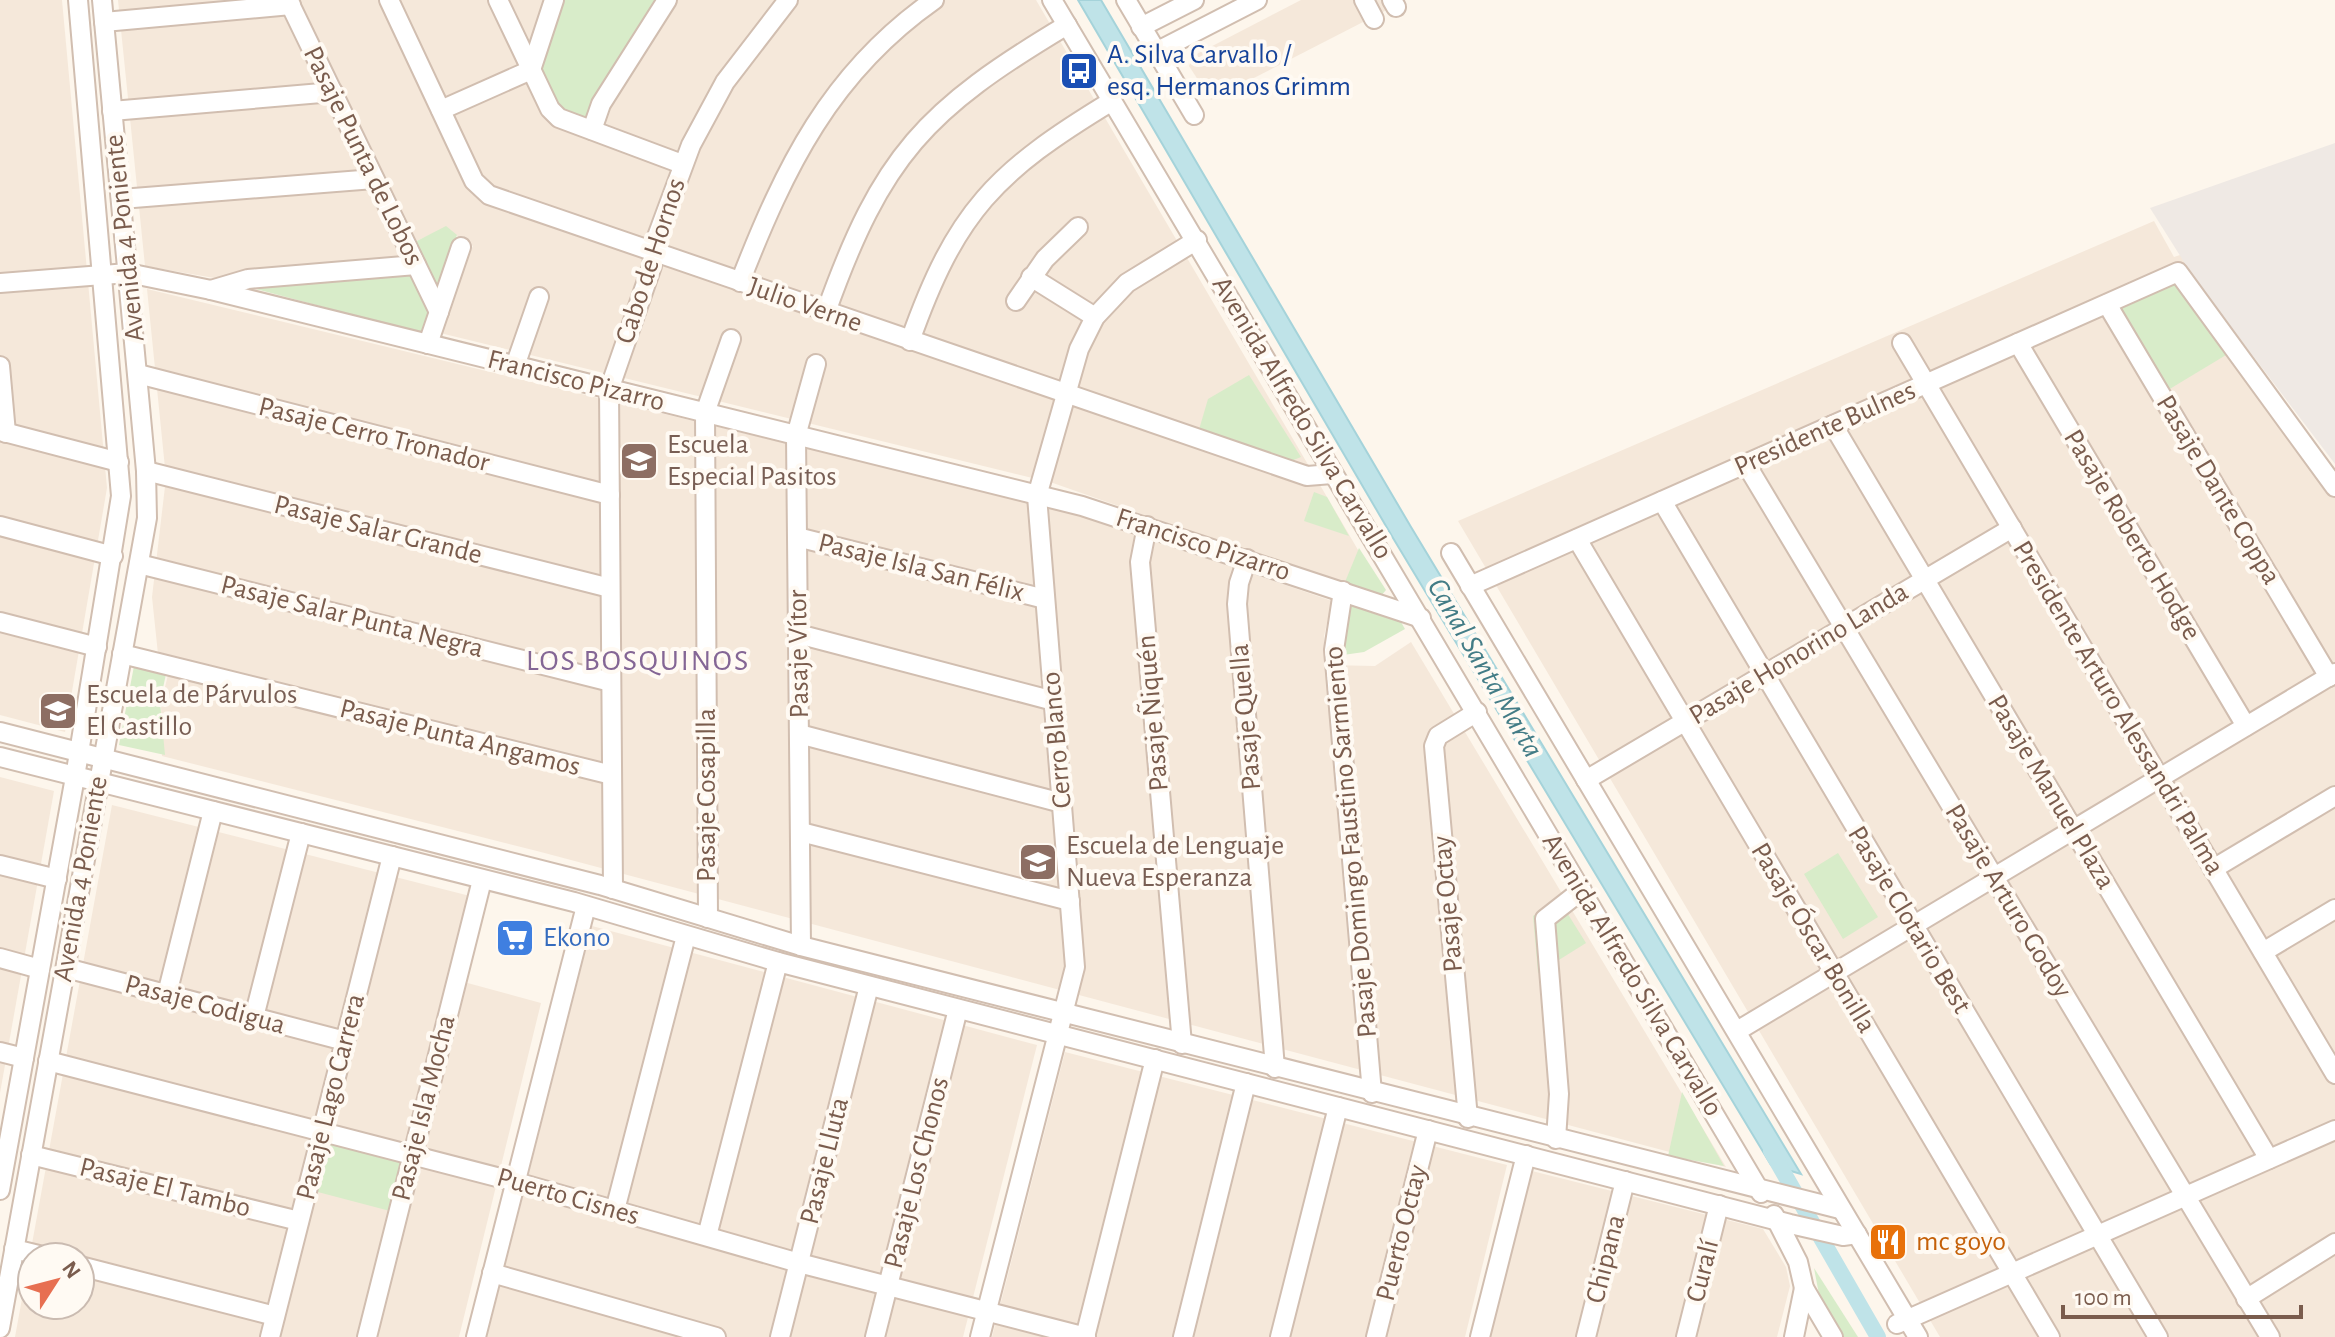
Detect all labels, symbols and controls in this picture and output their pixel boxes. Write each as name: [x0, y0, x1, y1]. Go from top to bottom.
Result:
place label: A. Silva Carvallo / esq. Hermanos Grimm: [1107, 41, 1351, 101]
street label: Pasaje Punta de Lobos: [298, 42, 428, 270]
bus stop icon: A. Silva Carvallo / esq. Hermanos Grimm: [1058, 50, 1100, 92]
street label: Avenida 4 Poniente: [100, 133, 150, 343]
street label: Cabo de Hornos: [611, 175, 691, 347]
street label: Julio Verne: [744, 272, 866, 338]
street label: Avenida Alfredo Silva Carvallo: [1207, 272, 1397, 564]
street label: Francisco Pizarro: [485, 345, 667, 417]
street label: Presidente Bulnes: [1730, 377, 1920, 481]
street label: Pasaje Dante Coppa: [2151, 390, 2286, 590]
street label: Pasaje Cerro Tronador: [256, 393, 492, 477]
street label: Pasaje Roberto Hodge: [2058, 425, 2206, 645]
place label: Escuela Especial Pasitos: [667, 431, 837, 491]
school or university icon: Escuela Especial Pasitos: [618, 440, 660, 482]
street label: Pasaje Salar Grande: [271, 491, 485, 569]
street label: Francisco Pizarro: [1112, 504, 1294, 586]
street label: Pasaje Isla San Félix: [815, 529, 1027, 607]
street label: Presidente Arturo Alessandri Palma: [2007, 536, 2229, 880]
street label: Pasaje Salar Punta Negra: [218, 571, 486, 663]
water label: Canal Santa Marta: [1422, 573, 1548, 763]
street label: Pasaje Honorino Landa: [1685, 578, 1913, 730]
street label: Pasaje Vítor: [784, 589, 814, 719]
street label: Pasaje Ñiquén: [1130, 634, 1174, 793]
street label: Pasaje Quella: [1226, 643, 1266, 791]
street label: Pasaje Domingo Faustino Sarmiento: [1320, 645, 1382, 1039]
district label: LOS BOSQUINOS: [526, 646, 750, 676]
street label: Cerro Blanco: [1037, 671, 1077, 809]
place label: Escuela de Párvulos El Castillo: [86, 681, 297, 741]
school or university icon: Escuela de Párvulos El Castillo: [37, 690, 79, 732]
street label: Pasaje Manuel Plaza: [1982, 690, 2120, 894]
street label: Pasaje Punta Angamos: [337, 695, 583, 781]
street label: Pasaje Cosapilla: [693, 708, 721, 882]
street label: Avenida 4 Poniente: [49, 774, 113, 984]
street label: Pasaje Arturo Godoy: [1939, 799, 2077, 1003]
street label: Pasaje Clotario Best: [1842, 822, 1976, 1019]
street label: Avenida Alfredo Silva Carvallo: [1537, 829, 1727, 1121]
place label: Escuela de Lenguaje Nueva Esperanza: [1066, 832, 1284, 892]
street label: Pasaje Octay: [1428, 834, 1468, 973]
street label: Pasaje Óscar Bonilla: [1745, 837, 1883, 1038]
school or university icon: Escuela de Lenguaje Nueva Esperanza: [1017, 841, 1059, 883]
supermarket icon: Ekono: [494, 917, 536, 959]
place label: Ekono: [543, 924, 610, 952]
street label: Pasaje Codigua: [122, 970, 288, 1040]
street label: Pasaje Lago Carrera: [292, 991, 370, 1203]
street label: Pasaje Isla Mocha: [387, 1012, 461, 1204]
street label: Pasaje Los Chonos: [880, 1074, 954, 1272]
street label: Pasaje Lluta: [796, 1095, 854, 1227]
street label: Pasaje El Tambo: [77, 1153, 253, 1223]
street label: Puerto Octay: [1372, 1162, 1432, 1304]
street label: Puerto Cisnes: [494, 1163, 642, 1231]
street label: Chipana: [1582, 1212, 1631, 1306]
restaurant icon: mc goyo: [1867, 1221, 1909, 1263]
place label: mc goyo: [1916, 1228, 2006, 1256]
street label: Curalí: [1682, 1237, 1724, 1305]
north arrow: [16, 1241, 96, 1321]
text: N: [58, 1257, 85, 1282]
scale bar: [2063, 1269, 2301, 1319]
text: 100 m: [2075, 1286, 2132, 1310]

